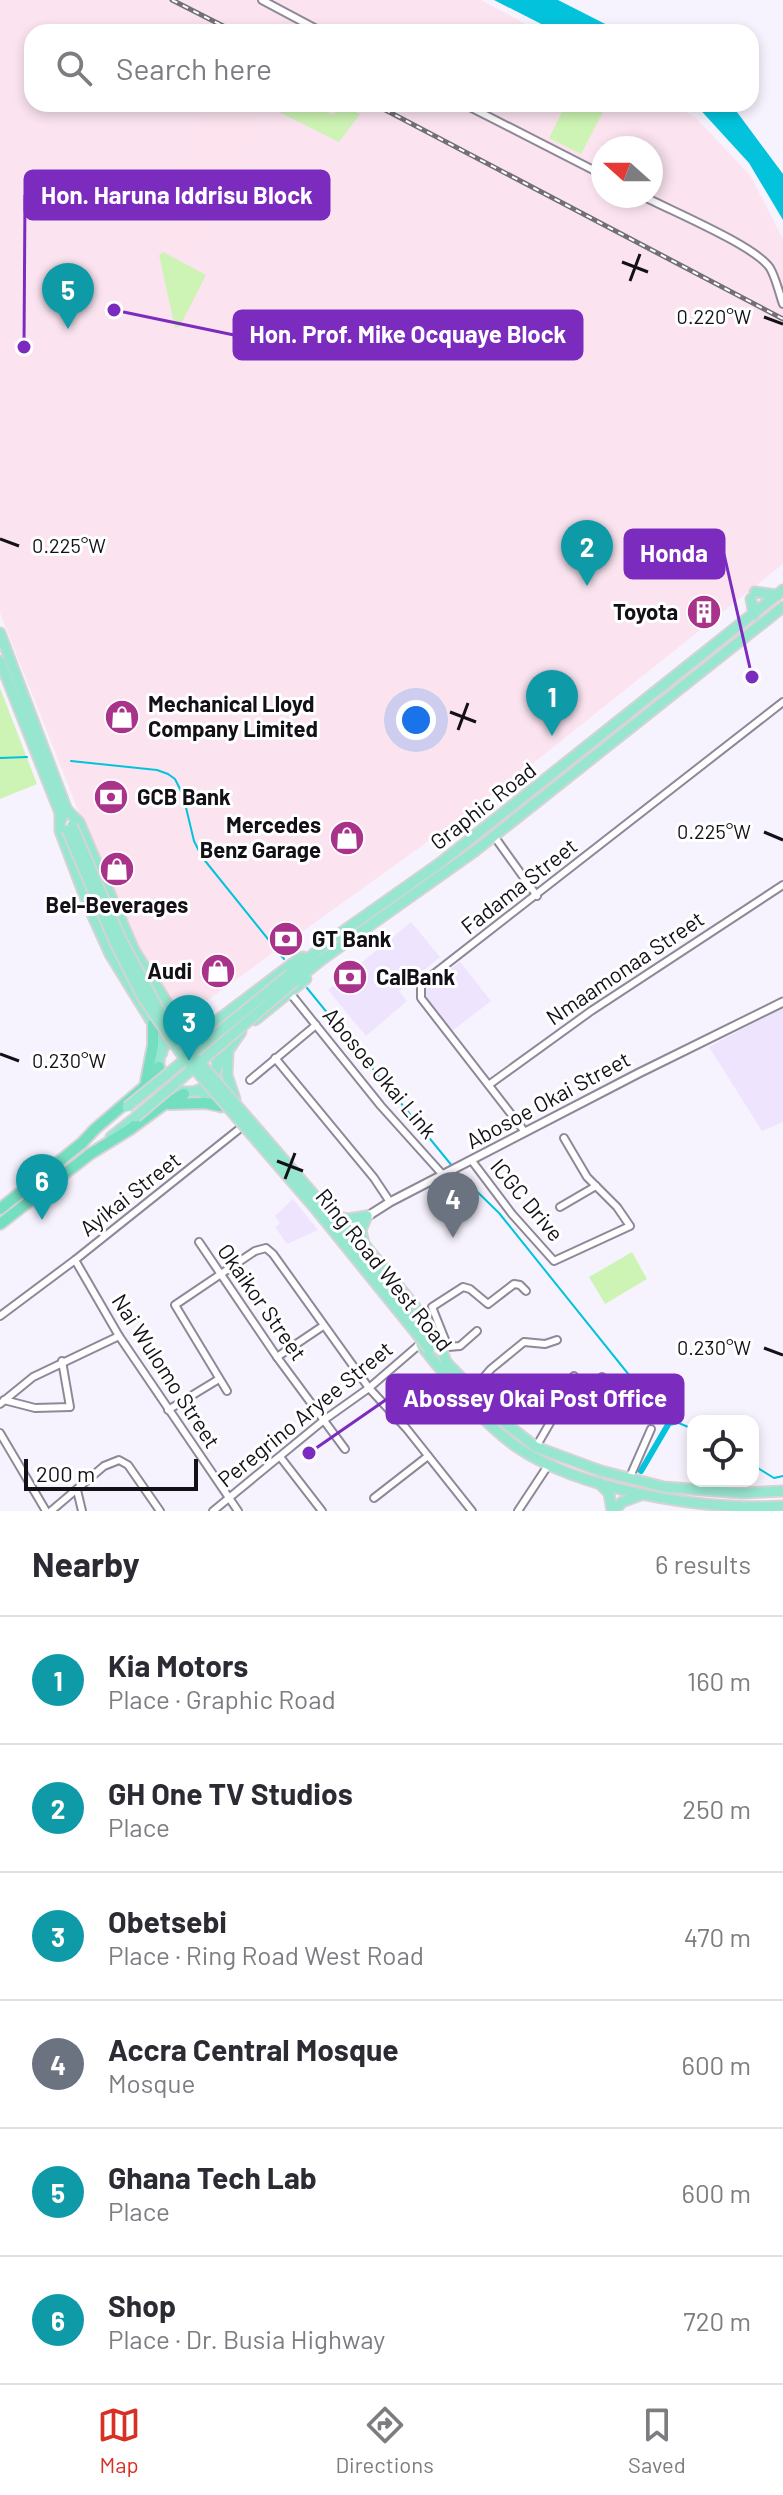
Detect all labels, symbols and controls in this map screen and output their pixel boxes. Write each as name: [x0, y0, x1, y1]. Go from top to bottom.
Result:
search box: [24, 24, 759, 112]
icon: search: [52, 46, 96, 90]
text: Search here: [116, 50, 272, 86]
north arrow: [591, 136, 663, 208]
callout: Hon. Haruna Iddrisu Block: [25, 171, 329, 219]
text: Hon. Haruna Iddrisu Block: [41, 180, 313, 209]
pin: 5: [42, 263, 94, 329]
text: 0.220°W: [677, 304, 752, 328]
callout: Hon. Prof. Mike Ocquaye Block: [234, 311, 582, 359]
text: Hon. Prof. Mike Ocquaye Block: [250, 319, 567, 348]
pin: 2: [561, 520, 613, 586]
callout: Honda: [625, 530, 724, 578]
text: 0.225°W: [32, 533, 106, 557]
text: Honda: [640, 538, 708, 567]
building icon: Toyota: [685, 593, 723, 631]
place label: Toyota: [613, 598, 678, 624]
pin: 1: [526, 670, 578, 736]
place label: Mechanical Lloyd Company Limited: [148, 690, 318, 741]
shop icon: Mechanical Lloyd Company Limited: [103, 698, 141, 736]
your location: [396, 700, 436, 740]
street label: Graphic Road: [424, 756, 540, 854]
bank icon: GCB Bank: [92, 778, 130, 816]
place label: GCB Bank: [137, 783, 231, 809]
place label: Mercedes Benz Garage: [200, 811, 321, 862]
shop icon: Mercedes Benz Garage: [328, 819, 366, 857]
text: 0.225°W: [677, 819, 751, 843]
street label: Fadama Street: [455, 832, 582, 939]
shop icon: Bel-Beverages: [98, 850, 136, 888]
place label: Bel-Beverages: [46, 891, 188, 917]
street label: Nmaamonaa Street: [541, 905, 708, 1030]
bank icon: GT Bank: [267, 920, 305, 958]
place label: GT Bank: [312, 925, 392, 951]
shop icon: Audi: [199, 952, 237, 990]
place label: Audi: [147, 957, 192, 983]
bank icon: CalBank: [331, 958, 369, 996]
place label: CalBank: [376, 963, 455, 989]
pin: 3: [163, 995, 215, 1061]
street label: Abosoe Okai Link: [319, 1002, 443, 1143]
street label: Abosoe Okai Street: [461, 1045, 634, 1153]
text: 0.230°W: [32, 1048, 107, 1072]
street label: Ayikai Street: [74, 1146, 185, 1241]
street label: ICGC Drive: [486, 1153, 570, 1246]
pin: 6: [16, 1154, 68, 1220]
pin: 4: [427, 1172, 479, 1238]
street label: Ring Road West Road: [311, 1183, 458, 1356]
street label: Okaikor Street: [213, 1238, 313, 1365]
street label: Nai Wulomo Street: [107, 1288, 226, 1452]
street label: Peregrino Aryee Street: [212, 1335, 397, 1492]
text: 0.230°W: [677, 1335, 752, 1359]
callout: Abossey Okai Post Office: [387, 1375, 683, 1423]
text: Abossey Okai Post Office: [403, 1383, 667, 1412]
map controls: [687, 1415, 759, 1487]
button: locate: [687, 1415, 759, 1487]
scale bar: [24, 1455, 198, 1491]
text: 200 m: [36, 1460, 95, 1486]
text: Nearby: [32, 1543, 140, 1584]
text: 6 results: [655, 1548, 751, 1579]
text: Kia Motors: [108, 1647, 248, 1683]
text: 1: [53, 1665, 63, 1696]
text: 160 m: [687, 1665, 751, 1696]
text: Place · Graphic Road: [108, 1683, 336, 1714]
text: GH One TV Studios: [108, 1775, 353, 1811]
text: 2: [51, 1793, 65, 1824]
text: 250 m: [682, 1793, 751, 1824]
text: Place: [108, 1811, 170, 1842]
text: Obetsebi: [108, 1903, 227, 1939]
text: 3: [51, 1921, 65, 1952]
text: 470 m: [684, 1921, 751, 1952]
text: Place · Ring Road West Road: [108, 1939, 424, 1970]
text: Accra Central Mosque: [108, 2031, 399, 2067]
text: 4: [50, 2049, 66, 2080]
text: 600 m: [682, 2049, 751, 2080]
text: Mosque: [108, 2067, 195, 2098]
text: Ghana Tech Lab: [108, 2159, 317, 2195]
text: 5: [51, 2177, 65, 2208]
text: 600 m: [682, 2177, 751, 2208]
text: Place: [108, 2195, 170, 2226]
text: Shop: [108, 2287, 176, 2323]
text: 6: [51, 2305, 65, 2336]
text: 720 m: [683, 2305, 751, 2336]
text: Place · Dr. Busia Highway: [108, 2323, 385, 2354]
tab: Map: [97, 2403, 141, 2477]
tab: Directions: [335, 2403, 434, 2477]
tab: Saved: [628, 2403, 686, 2477]

